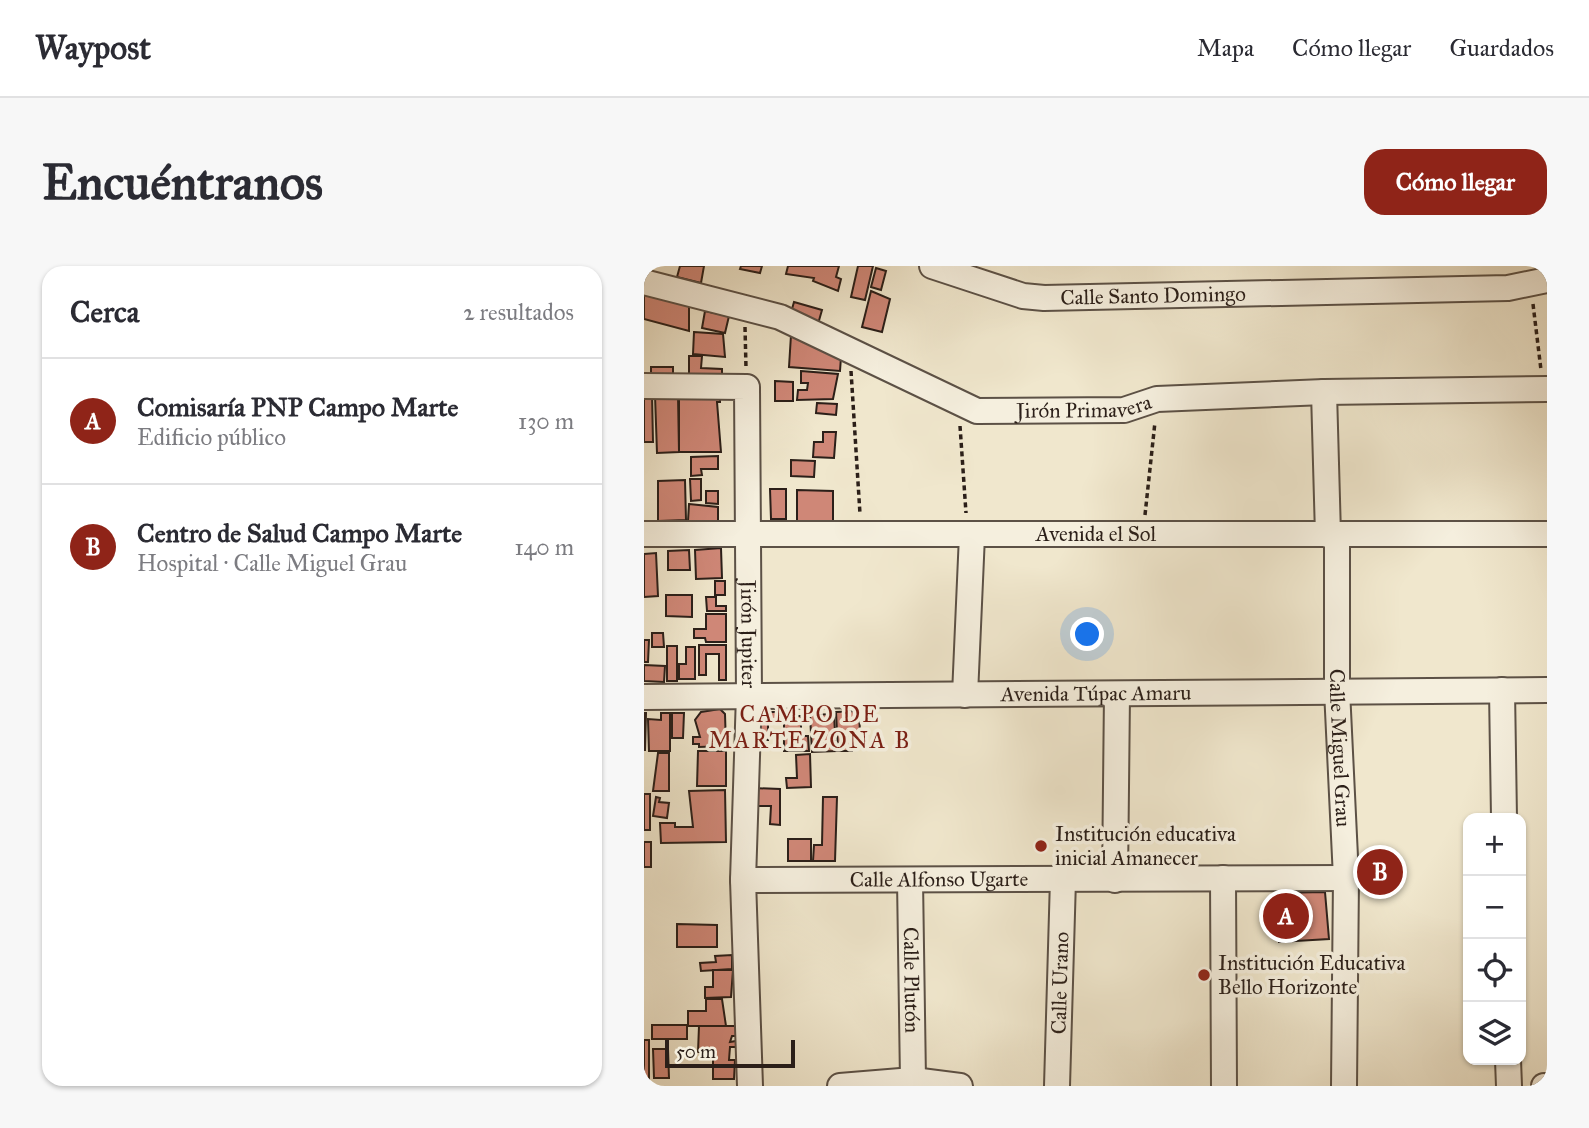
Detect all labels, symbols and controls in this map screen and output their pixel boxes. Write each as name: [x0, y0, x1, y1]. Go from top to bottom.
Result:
text: Waypost: [35, 28, 151, 68]
text: Mapa: [1197, 33, 1254, 63]
text: Cómo llegar: [1292, 33, 1411, 63]
text: Guardados: [1449, 33, 1554, 63]
button: Cómo llegar: [1364, 149, 1547, 215]
text: Encuéntranos: [42, 153, 323, 212]
street label: Calle Santo Domingo: [1060, 281, 1246, 311]
text: Cerca: [70, 294, 139, 330]
text: 2 resultados: [463, 298, 574, 326]
street label: Jirón Primavera: [1014, 389, 1155, 424]
text: Comisaría PNP Campo Marte: [137, 391, 458, 423]
text: A: [85, 407, 101, 435]
text: 130 m: [518, 407, 574, 435]
text: Edificio público: [137, 423, 286, 451]
text: Centro de Salud Campo Marte: [137, 517, 462, 549]
street label: Avenida el Sol: [1035, 521, 1156, 547]
text: B: [85, 533, 101, 561]
text: 140 m: [514, 533, 574, 561]
text: Hospital · Calle Miguel Grau: [137, 549, 407, 577]
street label: Jirón Jupiter: [735, 578, 762, 688]
your location: [1070, 617, 1104, 651]
street label: Calle Miguel Grau: [1324, 669, 1357, 828]
street label: Avenida Túpac Amaru: [999, 680, 1191, 707]
district label: CAMPO DE MARTE ZONA B: [709, 700, 911, 754]
map controls: [1463, 813, 1526, 1065]
button: +: [1463, 813, 1526, 876]
place label: Institución educativa inicial Amanecer: [1055, 821, 1236, 871]
marker: Institución educativa inicial Amanecer: [1033, 838, 1049, 854]
pin: B: [1357, 846, 1403, 898]
street label: Calle Alfonso Ugarte: [850, 866, 1029, 893]
button: −: [1463, 876, 1526, 939]
pin: A: [1263, 890, 1309, 942]
street label: Calle Plutón: [898, 927, 925, 1033]
street label: Calle Urano: [1046, 931, 1074, 1035]
button: locate: [1463, 939, 1526, 1002]
place label: Institución Educativa Bello Horizonte: [1218, 950, 1405, 1000]
marker: Institución Educativa Bello Horizonte: [1196, 967, 1212, 983]
button: layers: [1463, 1002, 1526, 1065]
scale bar: [665, 1037, 794, 1069]
text: 50 m: [676, 1040, 716, 1063]

